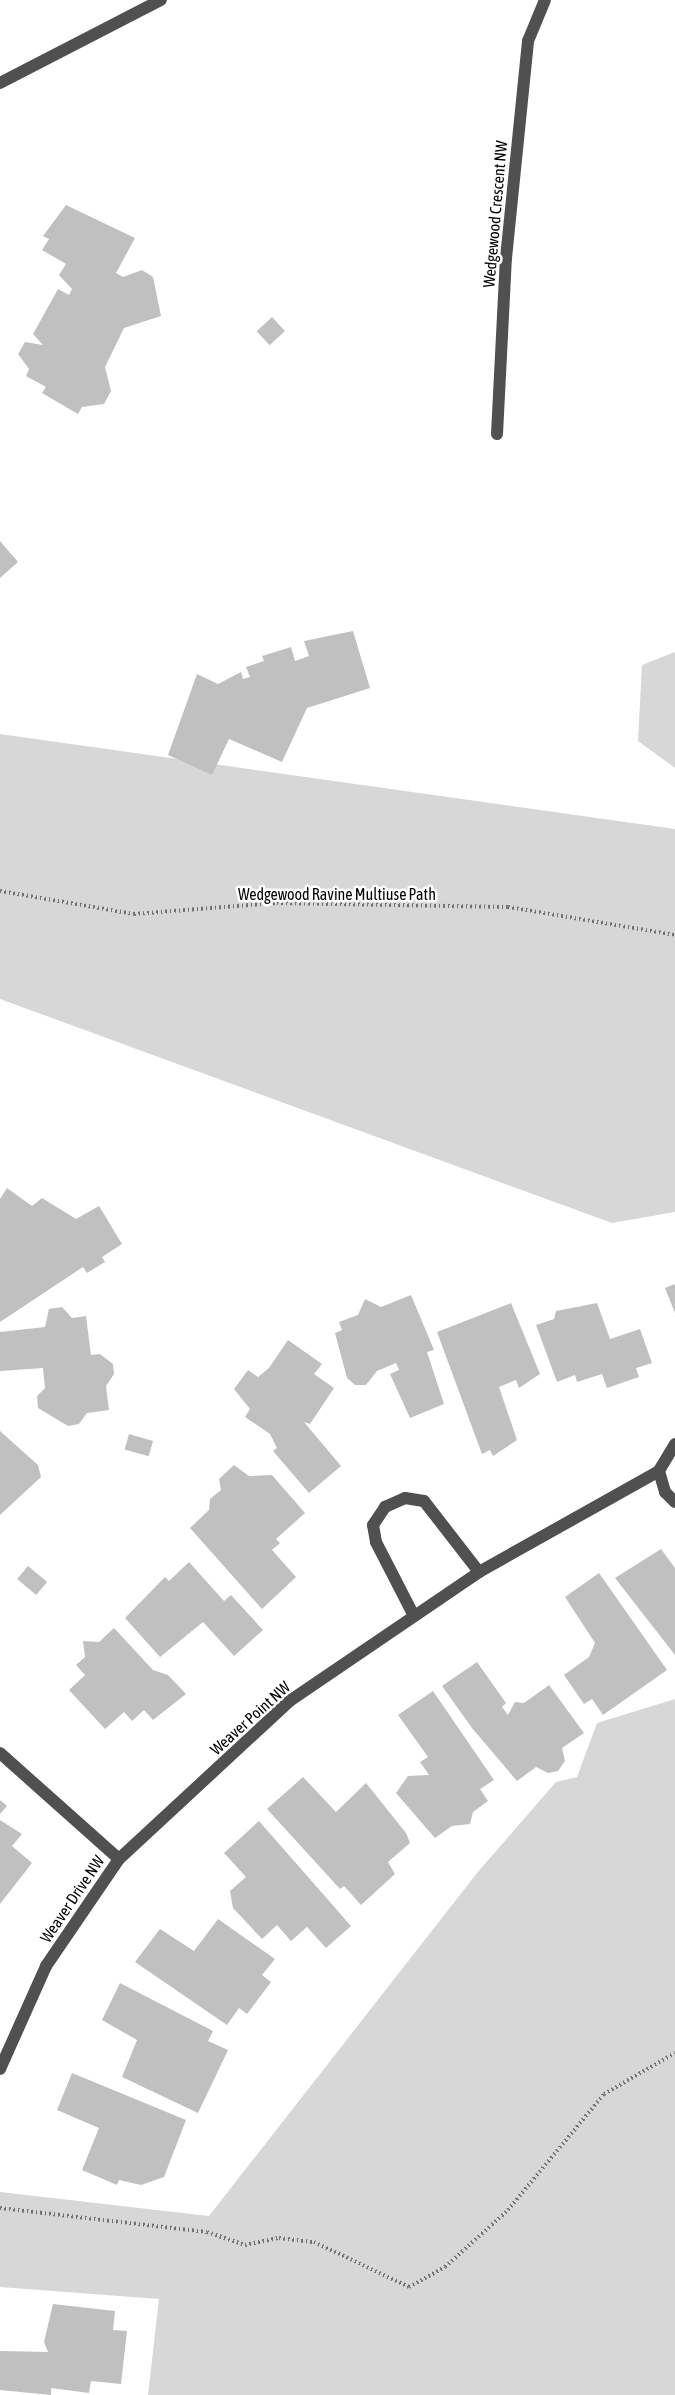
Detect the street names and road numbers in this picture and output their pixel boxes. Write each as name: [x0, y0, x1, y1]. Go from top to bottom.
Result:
street label: Wedgewood Crescent NW: [479, 140, 511, 288]
street label: Wedgewood Ravine Multiuse Path: [238, 884, 436, 904]
street label: Weaver Point NW: [206, 1677, 294, 1759]
street label: Weaver Drive NW: [36, 1852, 108, 1946]

